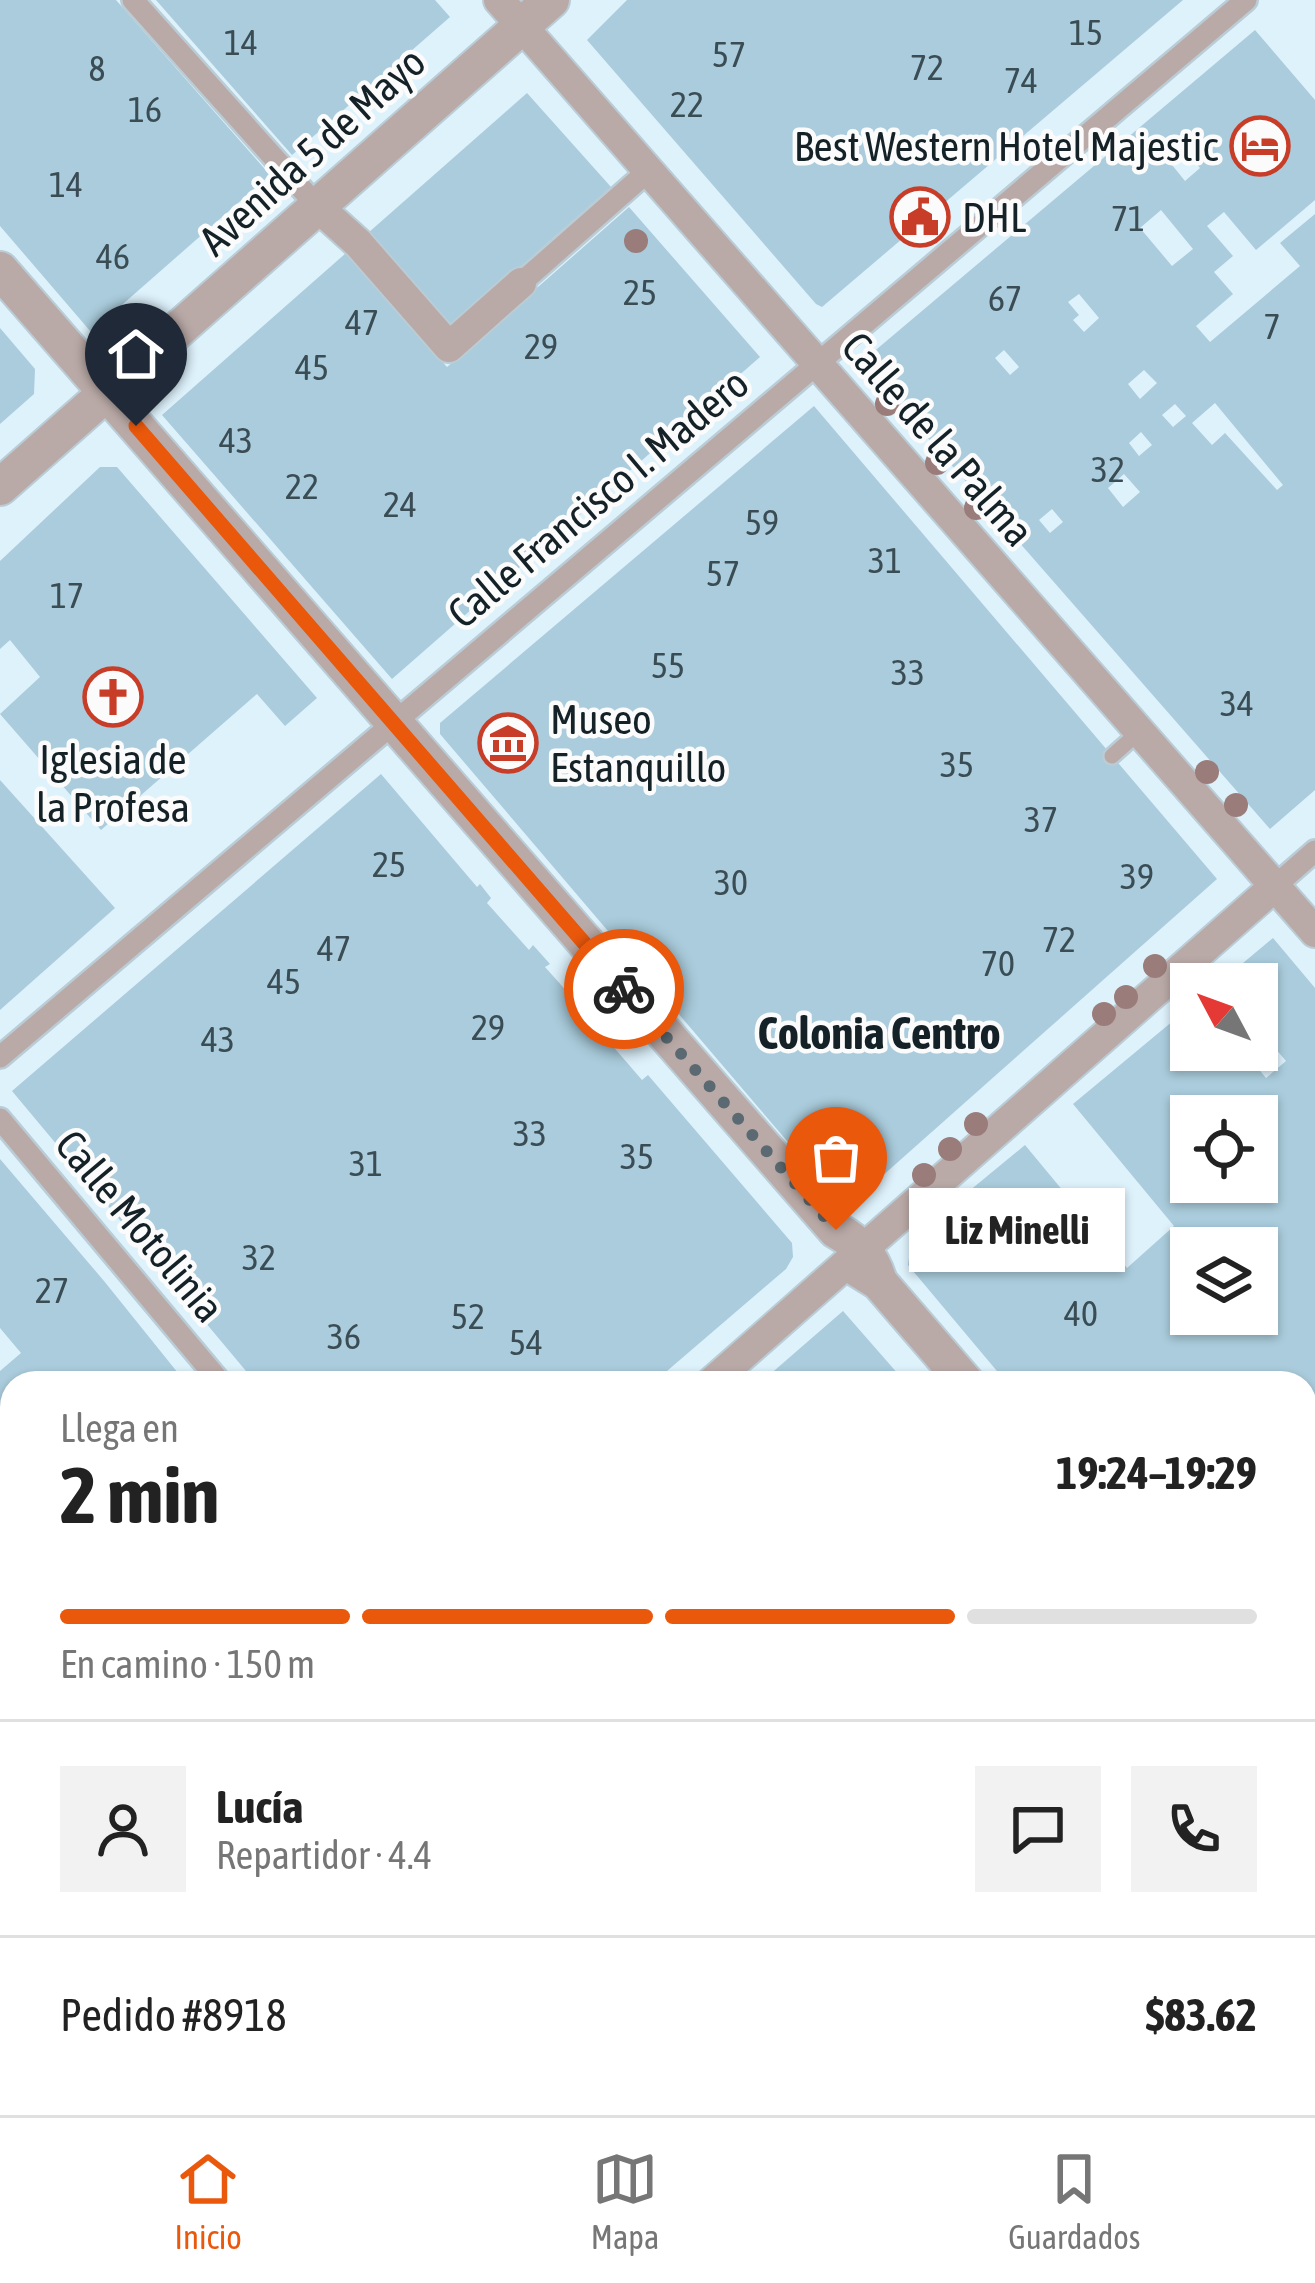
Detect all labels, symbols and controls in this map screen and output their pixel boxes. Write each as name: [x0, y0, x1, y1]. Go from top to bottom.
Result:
house number: 15: [1069, 11, 1103, 53]
house number: 14: [224, 21, 258, 63]
house number: 57: [712, 33, 746, 75]
street label: Avenida 5 de Mayo: [190, 37, 434, 265]
house number: 72: [910, 46, 944, 88]
house number: 8: [89, 47, 105, 89]
house number: 74: [1004, 59, 1038, 101]
house number: 22: [670, 83, 704, 125]
house number: 16: [128, 88, 162, 130]
hotel icon: Best Western Hotel Majestic: [1229, 115, 1291, 177]
place label: Best Western Hotel Majestic: [794, 122, 1218, 170]
house number: 14: [49, 163, 83, 205]
public building icon: DHL: [889, 186, 951, 248]
place label: DHL: [962, 193, 1026, 241]
house number: 71: [1111, 197, 1145, 239]
house number: 46: [96, 235, 130, 277]
house number: 25: [623, 271, 657, 313]
house number: 67: [988, 277, 1022, 319]
house number: 47: [345, 301, 379, 343]
pin: [85, 303, 187, 426]
house number: 7: [1264, 305, 1280, 347]
icon: home: [103, 321, 169, 387]
street label: Calle de la Palma: [832, 323, 1044, 555]
house number: 29: [524, 325, 558, 367]
house number: 45: [295, 346, 329, 388]
street label: Calle Francisco I. Madero: [438, 359, 758, 637]
house number: 43: [219, 419, 253, 461]
house number: 32: [1091, 448, 1125, 490]
house number: 22: [285, 465, 319, 507]
house number: 24: [383, 483, 417, 525]
house number: 59: [745, 501, 779, 543]
house number: 31: [868, 539, 902, 581]
house number: 57: [706, 552, 740, 594]
house number: 17: [50, 574, 84, 616]
house number: 55: [651, 644, 685, 686]
house number: 33: [891, 651, 925, 693]
church icon: Iglesia de la Profesa: [82, 666, 144, 728]
house number: 34: [1220, 682, 1254, 724]
place label: Museo Estanquillo: [550, 695, 726, 791]
museum icon: Museo Estanquillo: [477, 712, 539, 774]
place label: Iglesia de la Profesa: [36, 735, 190, 831]
house number: 35: [940, 743, 974, 785]
house number: 37: [1024, 798, 1058, 840]
house number: 25: [372, 843, 406, 885]
house number: 39: [1120, 855, 1154, 897]
house number: 30: [714, 861, 748, 903]
house number: 72: [1042, 918, 1076, 960]
house number: 47: [317, 927, 351, 969]
courier: [564, 929, 684, 1049]
house number: 70: [981, 942, 1015, 984]
icon: bike: [591, 956, 657, 1022]
house number: 45: [267, 960, 301, 1002]
north arrow: [1170, 963, 1278, 1071]
map controls: [1170, 963, 1278, 1335]
house number: 29: [471, 1006, 505, 1048]
district label: Colonia Centro: [757, 1007, 1001, 1059]
house number: 43: [201, 1018, 235, 1060]
button: locate: [1170, 1095, 1278, 1203]
pin: [785, 1107, 887, 1230]
house number: 33: [513, 1112, 547, 1154]
street label: Calle Motolinia: [46, 1121, 234, 1331]
icon: bag: [803, 1125, 869, 1191]
house number: 35: [620, 1135, 654, 1177]
house number: 31: [349, 1142, 383, 1184]
callout: Liz Minelli: [908, 1188, 1124, 1272]
text: Liz Minelli: [945, 1208, 1089, 1252]
button: layers: [1170, 1227, 1278, 1335]
house number: 32: [242, 1236, 276, 1278]
house number: 27: [35, 1269, 69, 1311]
house number: 40: [1064, 1292, 1098, 1334]
house number: 52: [451, 1295, 485, 1337]
house number: 36: [327, 1315, 361, 1357]
house number: 54: [509, 1321, 543, 1363]
text: Llega en: [60, 1406, 179, 1450]
text: 19:24–19:29: [1056, 1447, 1257, 1499]
text: 2 min: [60, 1450, 219, 1540]
text: En camino · 150 m: [60, 1642, 315, 1686]
button: person: [60, 1766, 186, 1892]
button: chat: [975, 1766, 1101, 1892]
button: phone: [1131, 1766, 1257, 1892]
text: Lucía: [216, 1781, 303, 1833]
text: Repartidor · 4.4: [216, 1833, 432, 1877]
text: Pedido #8918: [60, 1989, 287, 2041]
text: $83.62: [1145, 1989, 1257, 2041]
tab: Inicio: [174, 2146, 242, 2256]
tab: Mapa: [591, 2146, 659, 2256]
tab: Guardados: [1008, 2146, 1141, 2256]

